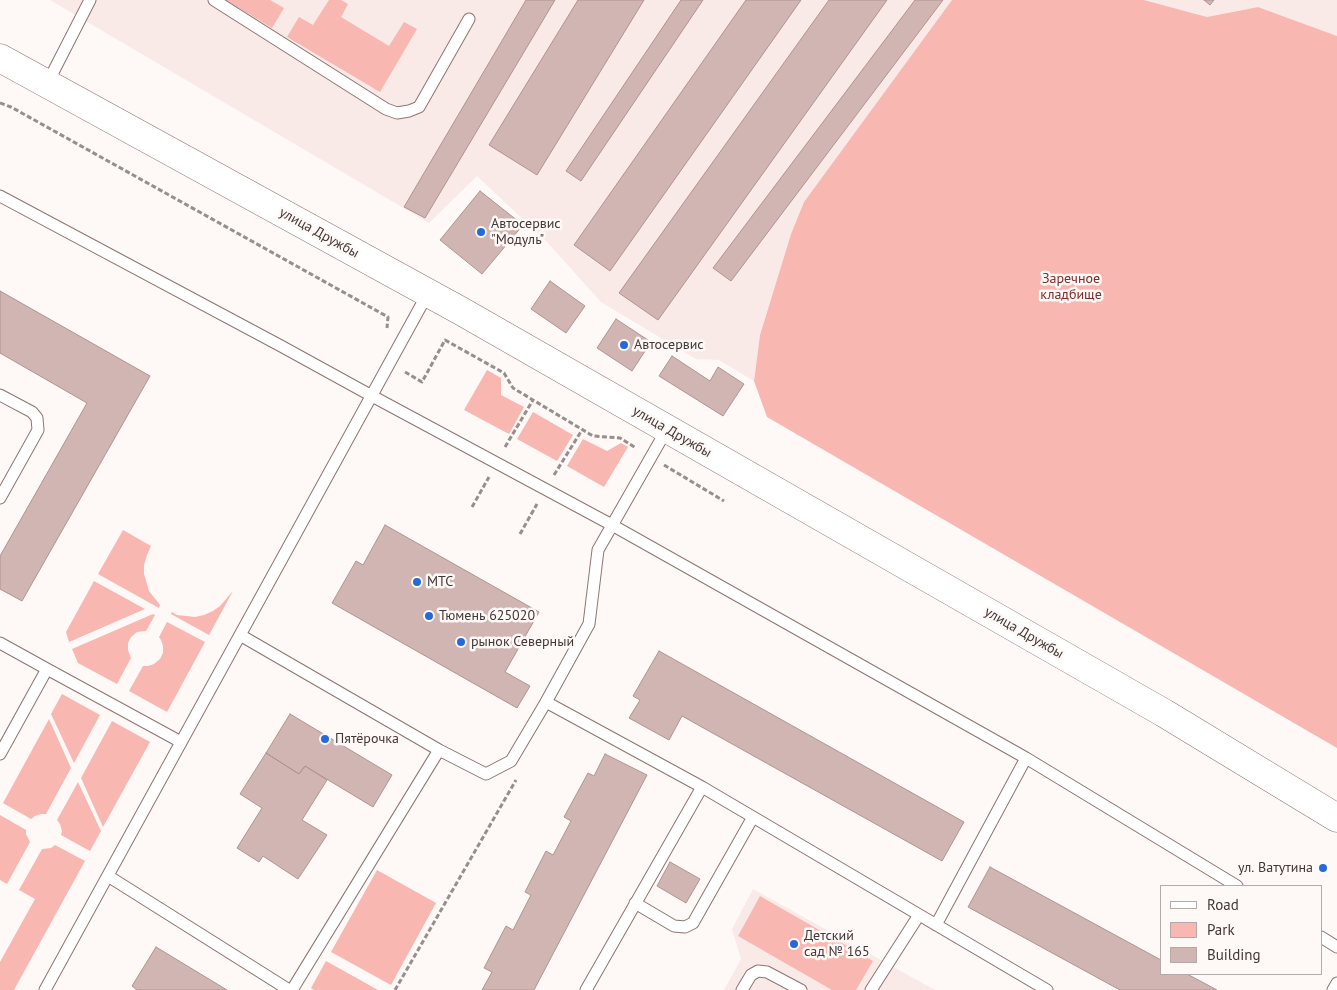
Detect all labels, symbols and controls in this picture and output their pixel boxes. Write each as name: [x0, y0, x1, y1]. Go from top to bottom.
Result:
street label: улица Дружбы: [276, 204, 362, 262]
place label: Автосервис "Модуль": [491, 216, 561, 248]
marker: Автосервис "Модуль": [475, 226, 487, 238]
park label: Заречное кладбище: [1040, 271, 1102, 304]
place label: Автосервис: [634, 337, 704, 353]
marker: Автосервис: [618, 339, 630, 351]
street label: улица Дружбы: [629, 403, 715, 461]
place label: МТС: [427, 574, 453, 590]
marker: МТС: [411, 576, 423, 588]
street label: улица Дружбы: [981, 604, 1067, 662]
place label: Тюмень 625020: [439, 608, 535, 624]
marker: Тюмень 625020: [423, 610, 435, 622]
place label: рынок Северный: [471, 634, 574, 650]
marker: рынок Северный: [455, 636, 467, 648]
place label: Пятёрочка: [335, 731, 399, 747]
marker: Пятёрочка: [319, 733, 331, 745]
place label: ул. Ватутина: [1238, 860, 1313, 876]
marker: ул. Ватутина: [1317, 862, 1329, 874]
legend: [1160, 885, 1322, 975]
text: Road: [1207, 895, 1239, 914]
text: Park: [1207, 920, 1235, 939]
place label: Детский сад № 165: [804, 928, 870, 960]
marker: Детский сад № 165: [788, 938, 800, 950]
text: Building: [1207, 945, 1261, 964]

